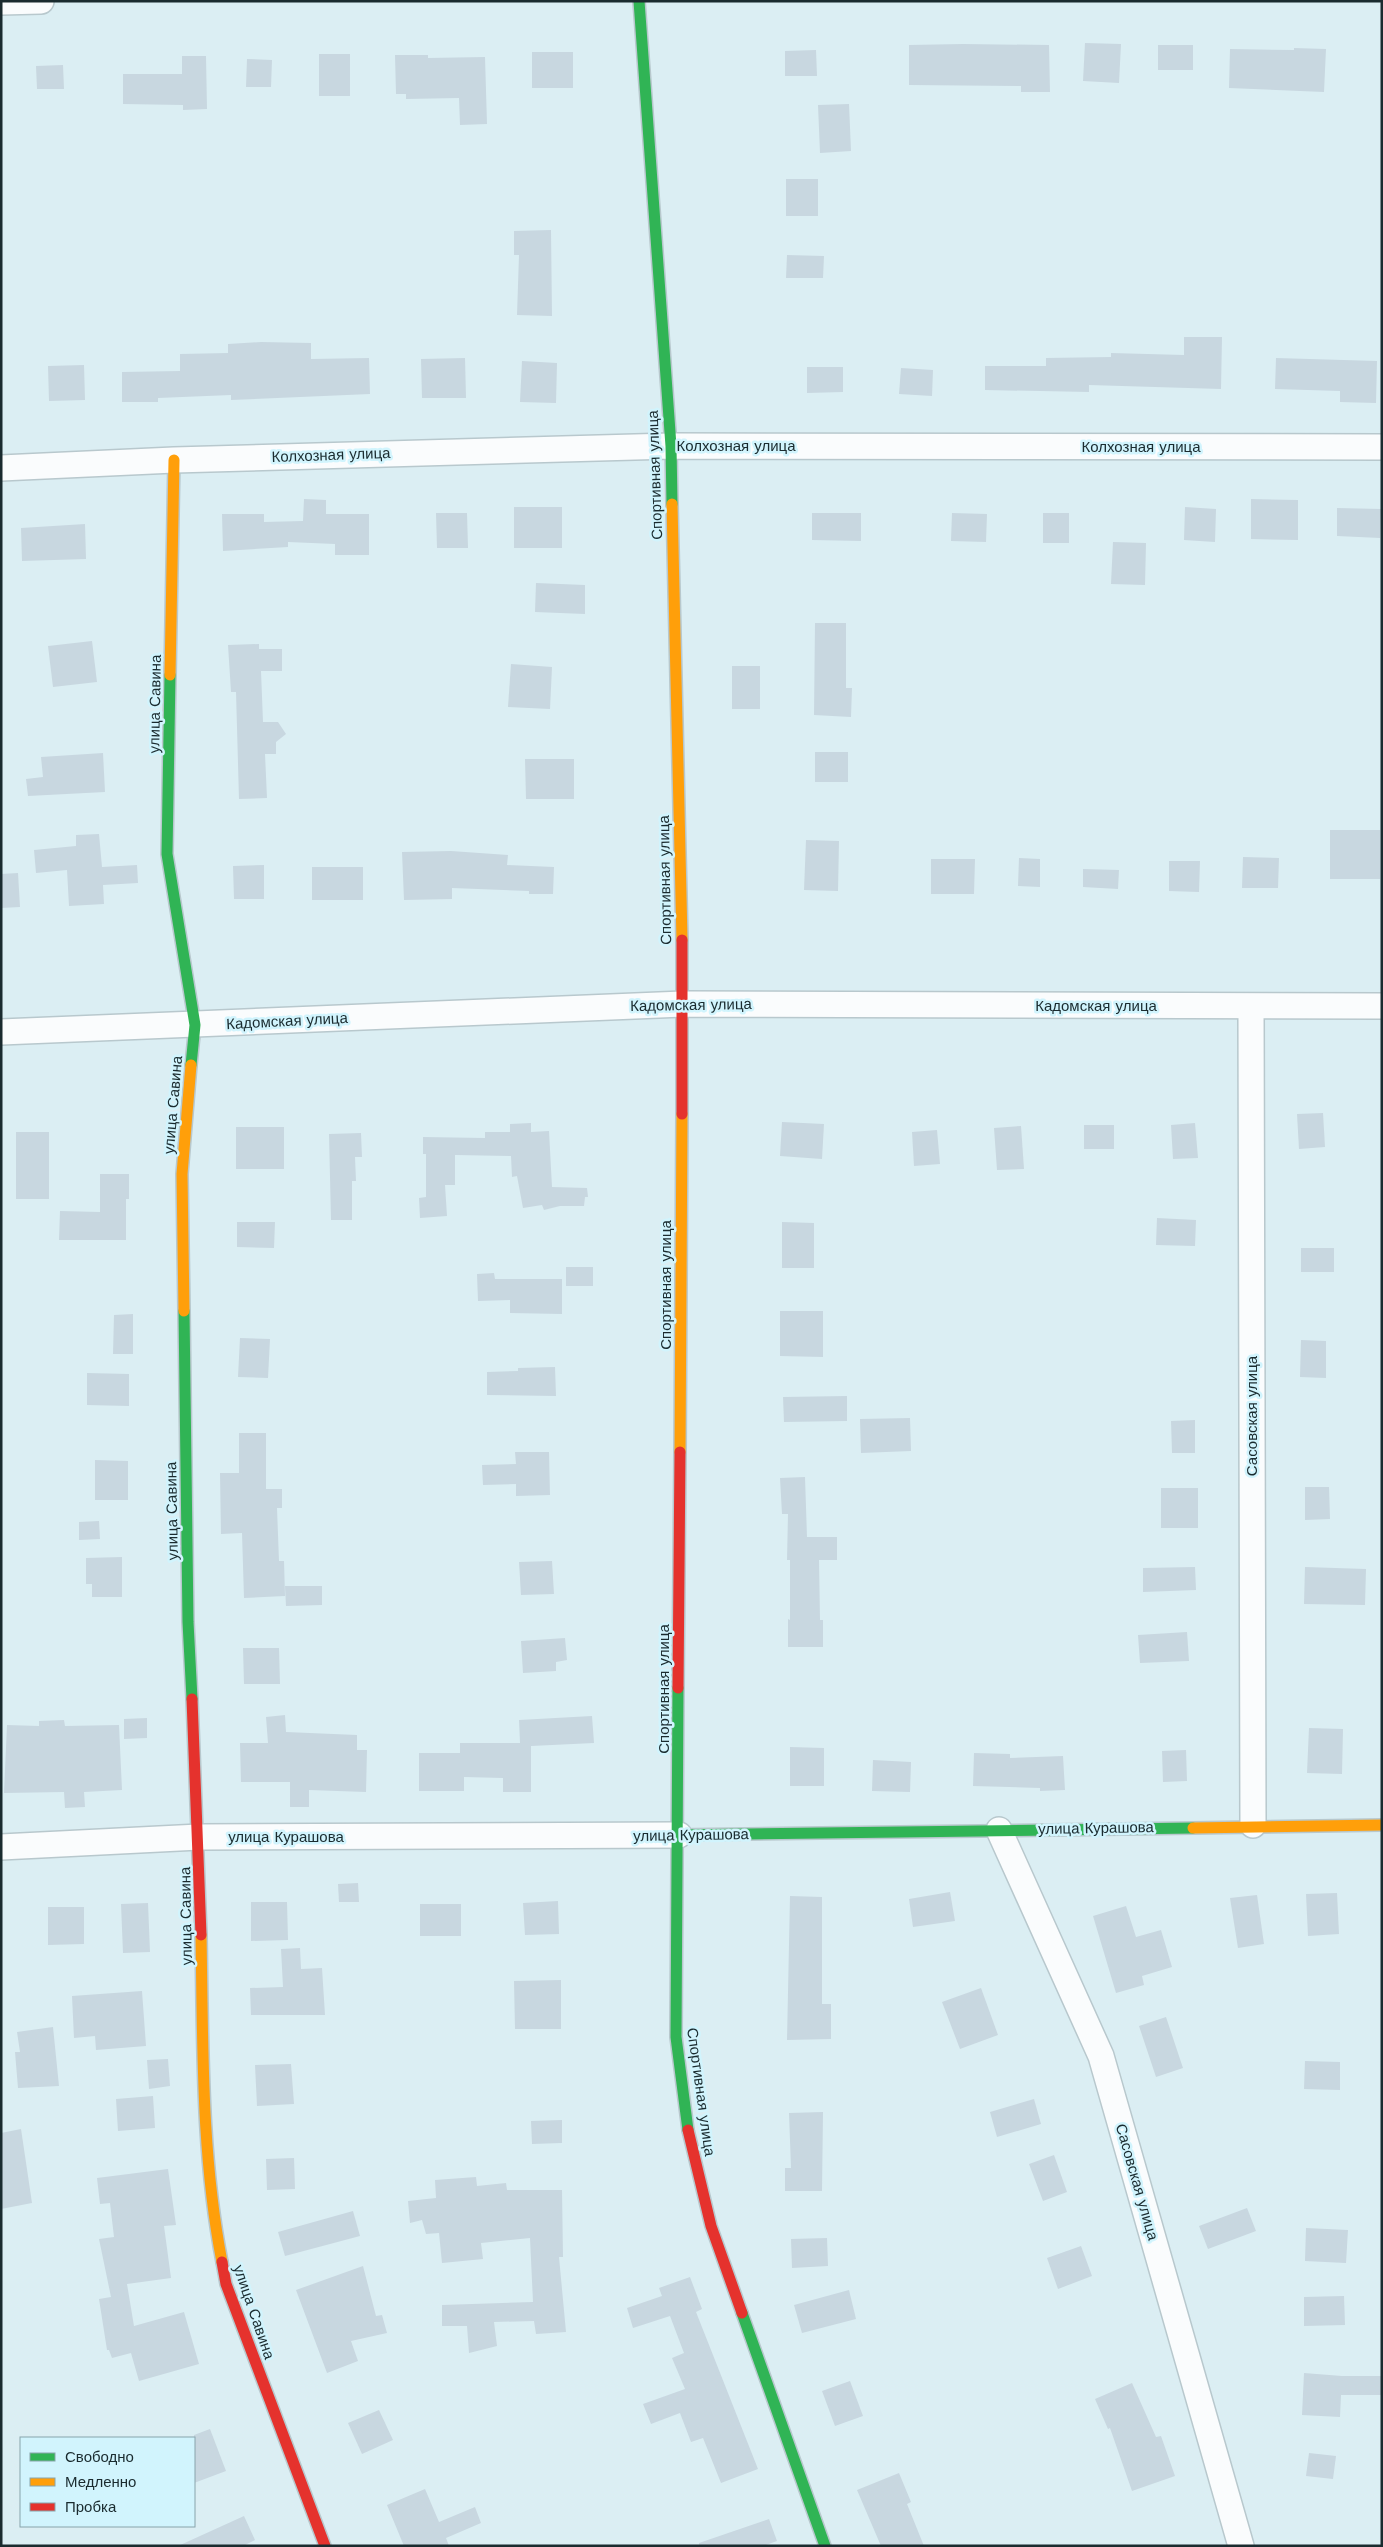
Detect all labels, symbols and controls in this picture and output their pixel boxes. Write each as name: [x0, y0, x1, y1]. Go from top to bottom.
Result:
street label: Спортивная улица: [644, 409, 666, 540]
street label: Колхозная улица: [677, 437, 796, 455]
street label: Колхозная улица: [1082, 438, 1201, 456]
street label: Колхозная улица: [271, 444, 391, 466]
street label: улица Савина: [145, 654, 165, 753]
street label: Спортивная улица: [655, 814, 675, 945]
street label: Кадомская улица: [630, 995, 753, 1015]
street label: Кадомская улица: [1035, 997, 1158, 1015]
street label: Кадомская улица: [226, 1009, 349, 1033]
street label: улица Савина: [160, 1054, 186, 1155]
street label: Спортивная улица: [657, 1220, 675, 1350]
street label: Сасовская улица: [1243, 1355, 1261, 1476]
street label: улица Савина: [162, 1461, 182, 1560]
street label: Спортивная улица: [655, 1624, 673, 1754]
street label: улица Курашова: [1038, 1818, 1155, 1838]
street label: улица Курашова: [633, 1825, 750, 1845]
street label: улица Курашова: [228, 1828, 344, 1846]
street label: улица Савина: [176, 1866, 196, 1965]
street label: Спортивная улица: [683, 2027, 719, 2158]
street label: Сасовская улица: [1112, 2122, 1162, 2243]
street label: улица Савина: [229, 2262, 279, 2362]
legend: [20, 2437, 195, 2527]
text: Свободно: [65, 2448, 134, 2466]
text: Медленно: [65, 2473, 136, 2491]
text: Пробка: [65, 2498, 117, 2516]

